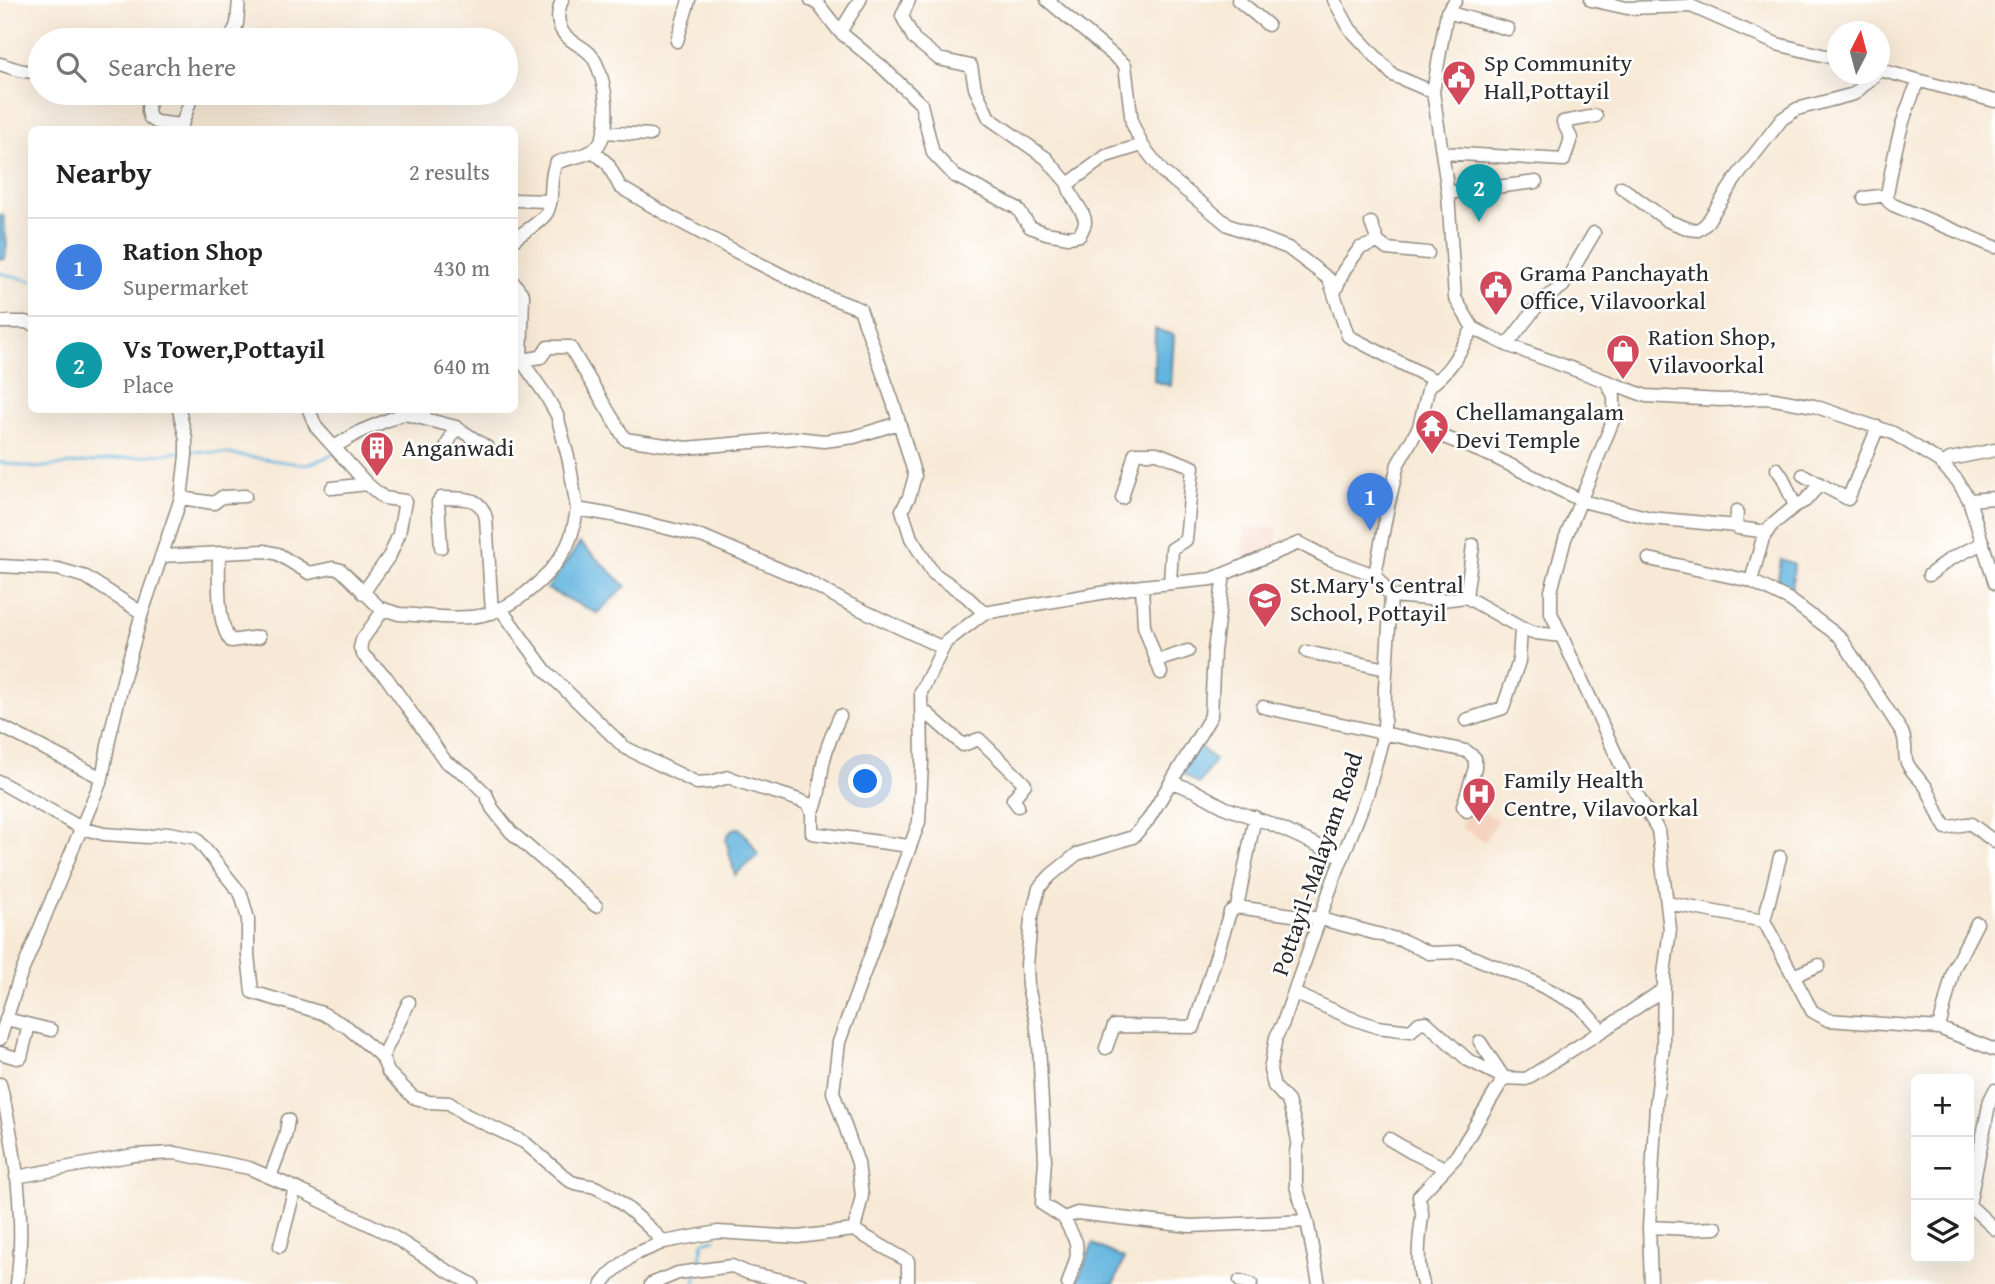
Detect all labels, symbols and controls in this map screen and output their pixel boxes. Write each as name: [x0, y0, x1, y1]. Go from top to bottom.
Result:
north arrow: [1827, 21, 1890, 84]
search box: [28, 28, 518, 105]
place label: Sp Community Hall,Pottayil: [1484, 45, 1632, 108]
text: Search here: [108, 47, 236, 86]
icon: search: [52, 48, 90, 86]
public building icon: Sp Community Hall,Pottayil: [1440, 58, 1478, 107]
text: Nearby: [56, 150, 152, 194]
text: 2 results: [409, 155, 490, 188]
pin: 2: [1456, 164, 1502, 222]
text: Ration Shop: [123, 231, 263, 270]
text: 1: [73, 251, 85, 284]
text: 430 m: [433, 251, 490, 284]
place label: Grama Panchayath Office, Vilavoorkal: [1520, 255, 1710, 318]
public building icon: Grama Panchayath Office, Vilavoorkal: [1477, 268, 1515, 317]
text: Supermarket: [123, 270, 249, 303]
place label: Ration Shop, Vilavoorkal: [1648, 319, 1776, 382]
text: Vs Tower,Pottayil: [123, 329, 325, 368]
shop icon: Ration Shop, Vilavoorkal: [1604, 332, 1642, 381]
text: 2: [73, 349, 85, 382]
text: 640 m: [433, 349, 490, 382]
text: Place: [123, 368, 174, 401]
place label: Chellamangalam Devi Temple: [1456, 394, 1624, 457]
temple icon: Chellamangalam Devi Temple: [1413, 407, 1451, 456]
building icon: Anganwadi: [358, 429, 396, 478]
place label: Anganwadi: [402, 430, 515, 465]
pin: 1: [1347, 473, 1393, 531]
place label: St.Mary's Central School, Pottayil: [1290, 567, 1464, 630]
school or university icon: St.Mary's Central School, Pottayil: [1246, 580, 1284, 629]
street label: Pottayil-Malayam Road: [1262, 747, 1371, 980]
place label: Family Health Centre, Vilavoorkal: [1504, 762, 1699, 825]
your location: [848, 764, 882, 798]
hospital icon: Family Health Centre, Vilavoorkal: [1460, 775, 1498, 824]
map controls: [1911, 1074, 1974, 1263]
button: +: [1911, 1074, 1974, 1137]
button: −: [1911, 1137, 1974, 1200]
button: layers: [1911, 1200, 1974, 1263]

